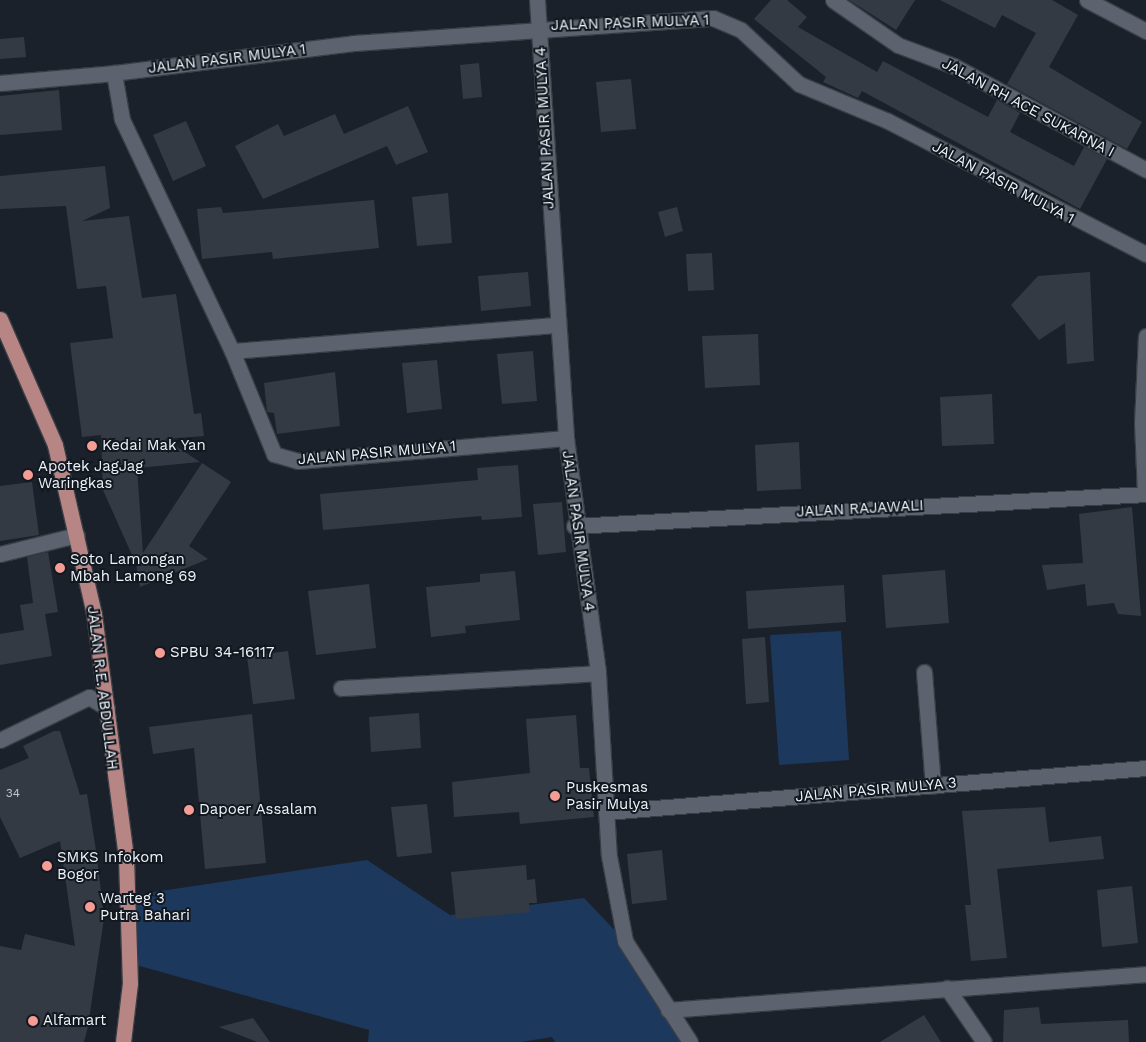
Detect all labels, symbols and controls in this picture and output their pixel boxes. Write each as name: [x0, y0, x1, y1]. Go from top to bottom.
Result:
street label: JALAN PASIR MULYA 1: [550, 11, 710, 35]
street label: JALAN PASIR MULYA 1: [147, 40, 307, 78]
street label: JALAN PASIR MULYA 4: [532, 46, 558, 210]
street label: JALAN RH ACE SUKARNA I: [938, 54, 1118, 162]
street label: JALAN PASIR MULYA 1: [928, 138, 1078, 228]
place label: Kedai Mak Yan: [102, 437, 207, 455]
street label: JALAN PASIR MULYA 1: [297, 437, 457, 469]
marker: Kedai Mak Yan: [86, 440, 98, 452]
street label: JALAN PASIR MULYA 4: [558, 449, 598, 613]
place label: Apotek JagJag Waringkas: [38, 457, 144, 492]
marker: Apotek JagJag Waringkas: [22, 469, 34, 481]
street label: JALAN RAJAWALI: [796, 497, 924, 521]
place label: Soto Lamongan Mbah Lamong 69: [70, 550, 197, 585]
marker: Soto Lamongan Mbah Lamong 69: [54, 562, 66, 574]
street label: JALAN R.E. ABDULLAH: [83, 605, 121, 771]
place label: SPBU 34-16117: [170, 644, 274, 662]
marker: SPBU 34-16117: [154, 647, 166, 659]
street label: JALAN PASIR MULYA 3: [794, 774, 958, 806]
place label: Puskesmas Pasir Mulya: [566, 778, 649, 813]
house number: 34: [6, 787, 20, 801]
marker: Puskesmas Pasir Mulya: [548, 789, 562, 803]
place label: Dapoer Assalam: [199, 801, 318, 819]
marker: Dapoer Assalam: [183, 804, 195, 816]
place label: SMKS Infokom Bogor: [57, 848, 163, 883]
marker: SMKS Infokom Bogor: [41, 860, 53, 872]
place label: Warteg 3 Putra Bahari: [100, 889, 190, 924]
marker: Warteg 3 Putra Bahari: [84, 901, 96, 913]
place label: Alfamart: [43, 1012, 106, 1030]
marker: Alfamart: [27, 1015, 39, 1027]

